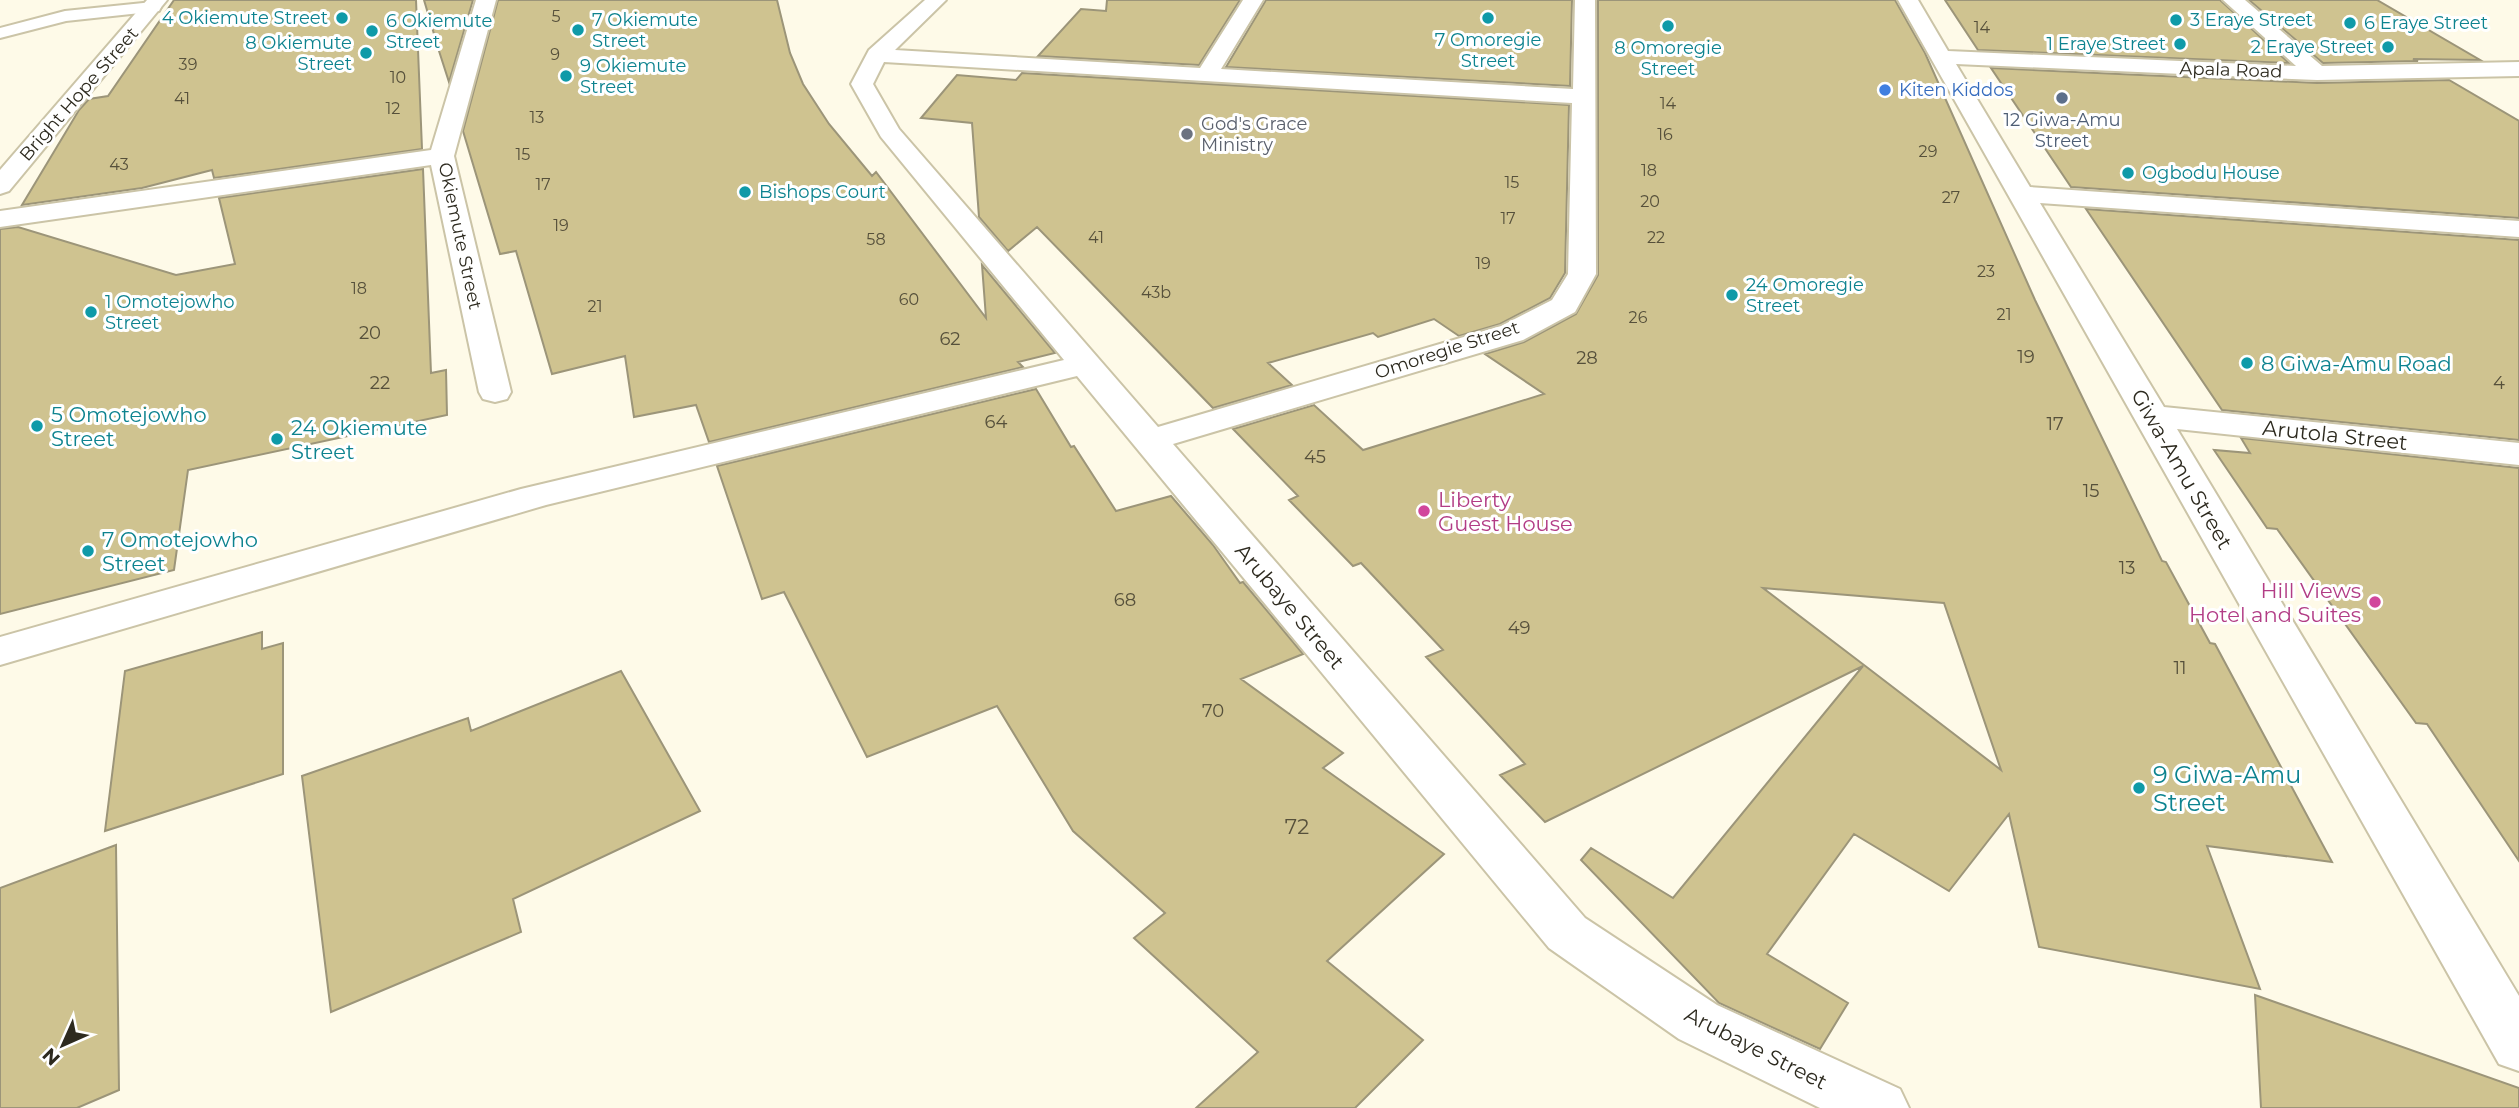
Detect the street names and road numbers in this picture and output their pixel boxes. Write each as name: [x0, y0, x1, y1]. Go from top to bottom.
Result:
street label: Bright Hope Street: [15, 23, 143, 165]
street label: Apala Road: [2179, 57, 2283, 83]
street label: Okiemute Street: [434, 160, 486, 312]
street label: Omoregie Street: [1372, 316, 1522, 384]
street label: Giwa-Amu Street: [2126, 385, 2238, 553]
street label: Arutola Street: [2261, 415, 2409, 455]
street label: Arubaye Street: [1230, 538, 1350, 674]
street label: Arubaye Street: [1681, 1001, 1831, 1095]

